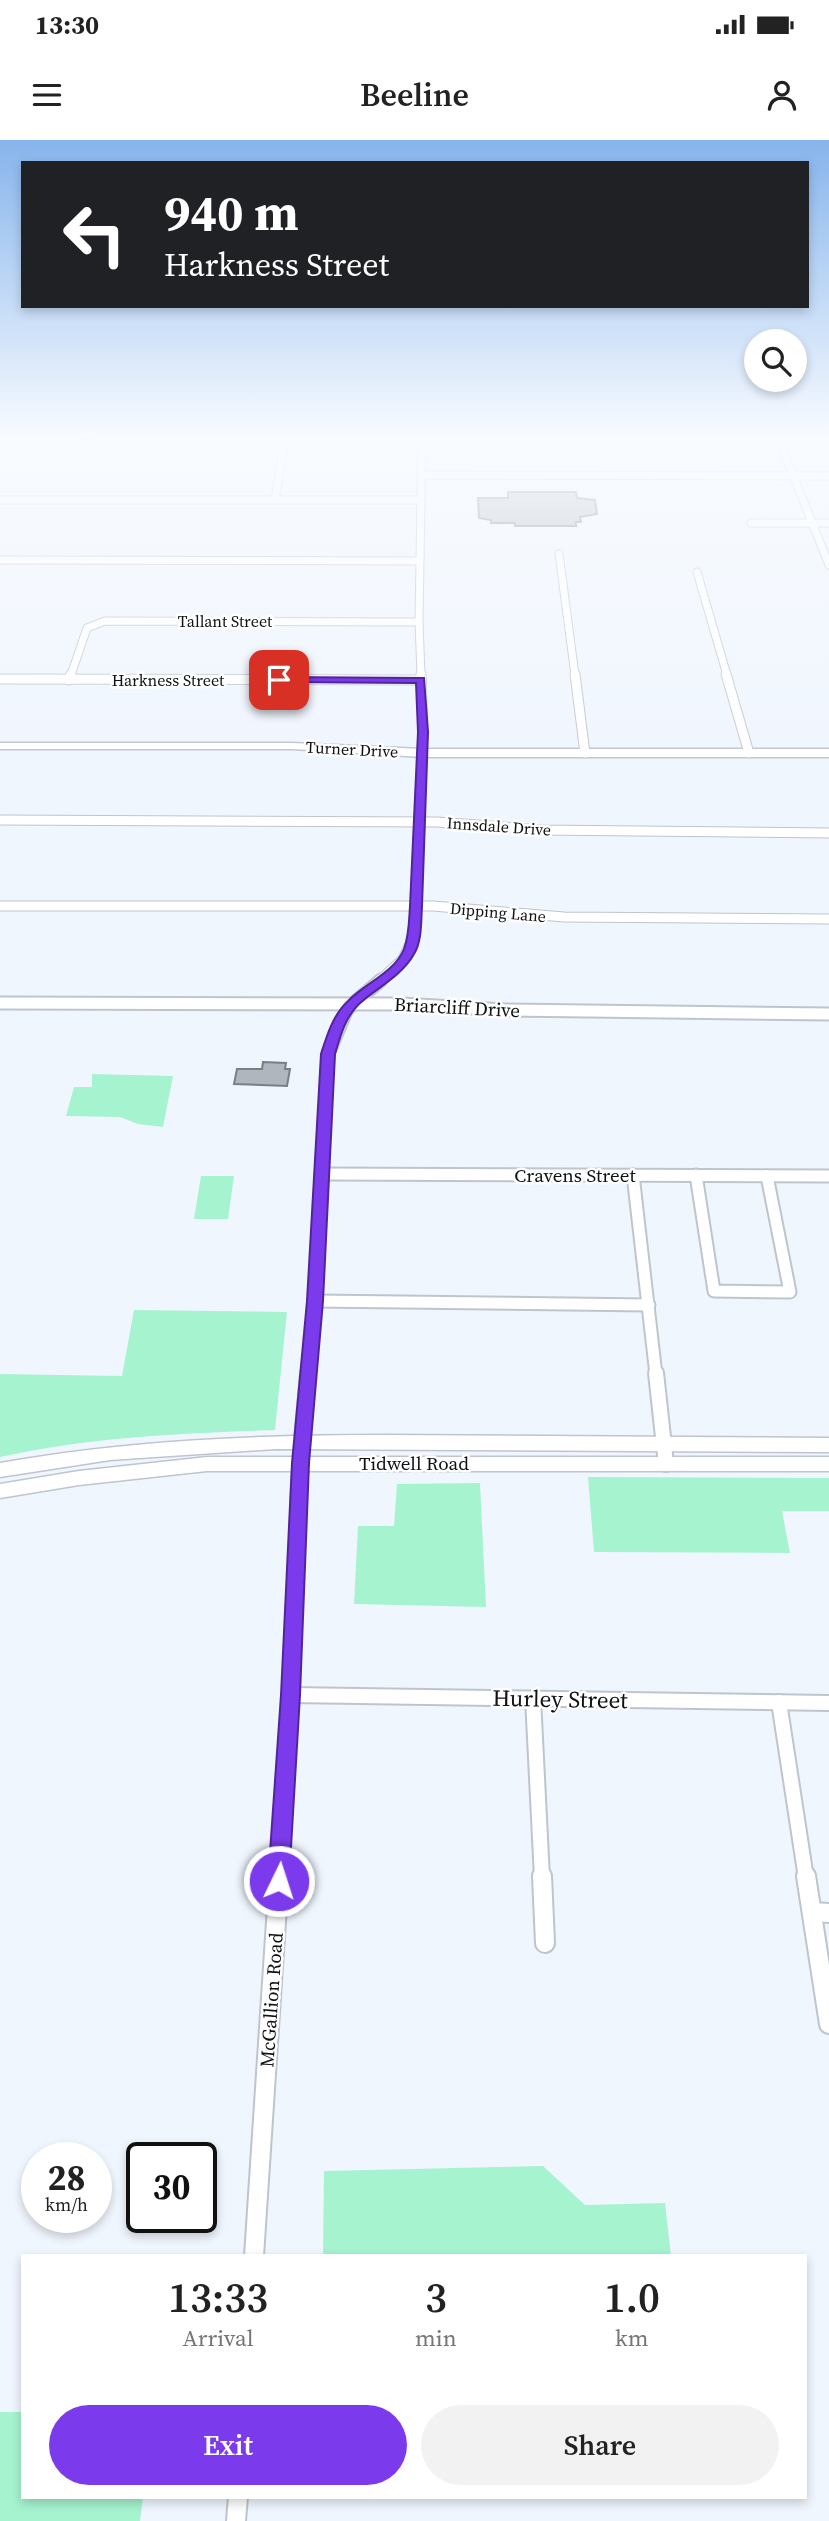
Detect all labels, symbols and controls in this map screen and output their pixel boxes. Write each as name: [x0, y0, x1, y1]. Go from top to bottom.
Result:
text: 13:30: [35, 7, 99, 43]
text: Beeline: [360, 73, 469, 117]
icon: menu: [28, 76, 66, 114]
icon: person: [763, 76, 801, 114]
text: 940 m: [164, 179, 299, 246]
icon: left: [49, 189, 140, 280]
text: Harkness Street: [164, 243, 389, 287]
map controls: [744, 329, 807, 392]
button: search: [744, 329, 807, 392]
street label: Tallant Street: [178, 610, 273, 632]
pin: [249, 650, 309, 710]
icon: arrive: [260, 661, 298, 699]
street label: Harkness Street: [112, 669, 225, 691]
street label: Turner Drive: [305, 736, 399, 762]
street label: Innsdale Drive: [446, 811, 552, 841]
street label: Dipping Lane: [449, 897, 547, 927]
street label: Briarcliff Drive: [393, 991, 521, 1023]
street label: Cravens Street: [514, 1162, 636, 1188]
street label: Tidwell Road: [359, 1450, 469, 1476]
street label: Hurley Street: [492, 1682, 629, 1716]
position arrow: [242, 1844, 316, 1918]
street label: McGallion Road: [253, 1931, 289, 2068]
speed limit sign: 30: [126, 2142, 217, 2233]
text: 28: [48, 2154, 85, 2202]
text: km/h: [45, 2192, 88, 2217]
text: 13:33: [168, 2268, 268, 2326]
text: 3: [425, 2268, 447, 2326]
text: 1.0: [604, 2268, 660, 2326]
text: Arrival: [183, 2322, 254, 2354]
text: min: [415, 2322, 457, 2354]
text: km: [615, 2322, 648, 2354]
button: Exit: [49, 2405, 407, 2485]
button: Share: [421, 2405, 779, 2485]

